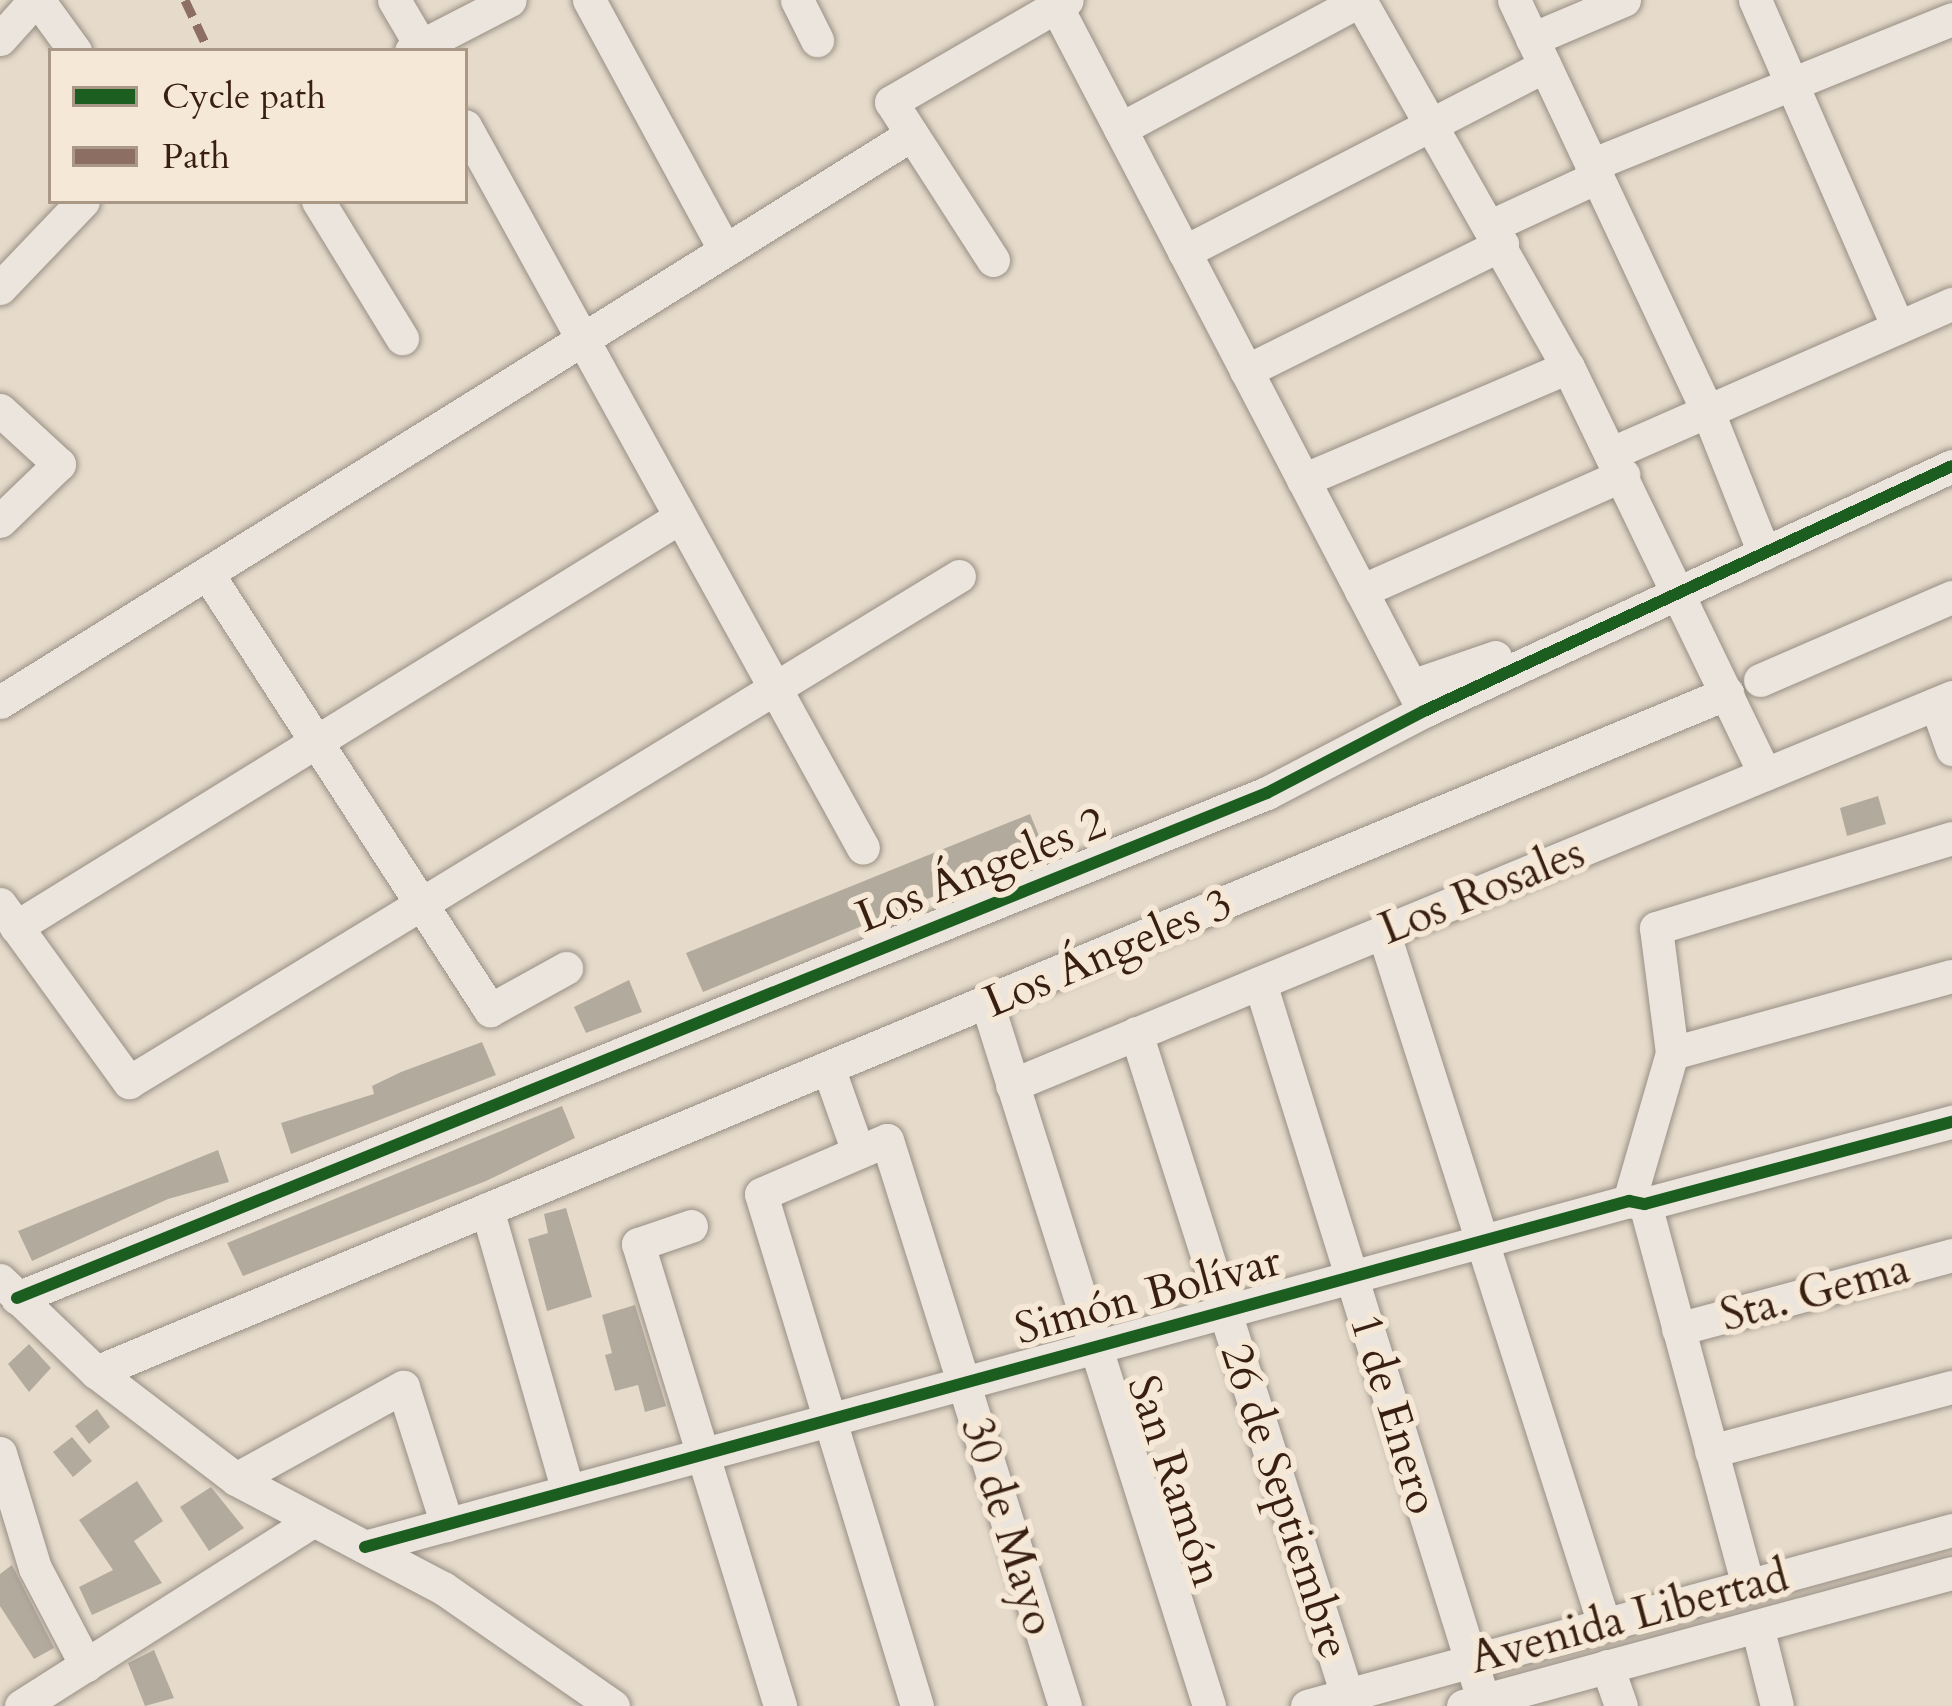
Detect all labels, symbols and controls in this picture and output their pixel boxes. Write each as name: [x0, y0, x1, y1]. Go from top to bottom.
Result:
legend: [48, 48, 468, 204]
text: Cycle path: [162, 72, 326, 121]
text: Path: [162, 132, 230, 181]
street label: Los Ángeles 2: [848, 796, 1114, 944]
street label: Los Rosales: [1372, 826, 1592, 956]
street label: Los Ángeles 3: [976, 877, 1240, 1029]
street label: Simón Bolívar: [1009, 1234, 1287, 1356]
street label: Sta. Gema: [1715, 1241, 1915, 1343]
street label: 1 de Enero: [1338, 1308, 1450, 1520]
street label: 26 de Septiembre: [1209, 1337, 1361, 1665]
street label: San Ramón: [1116, 1369, 1234, 1593]
street label: 30 de Mayo: [949, 1411, 1067, 1641]
street label: Avenida Libertad: [1464, 1549, 1794, 1685]

